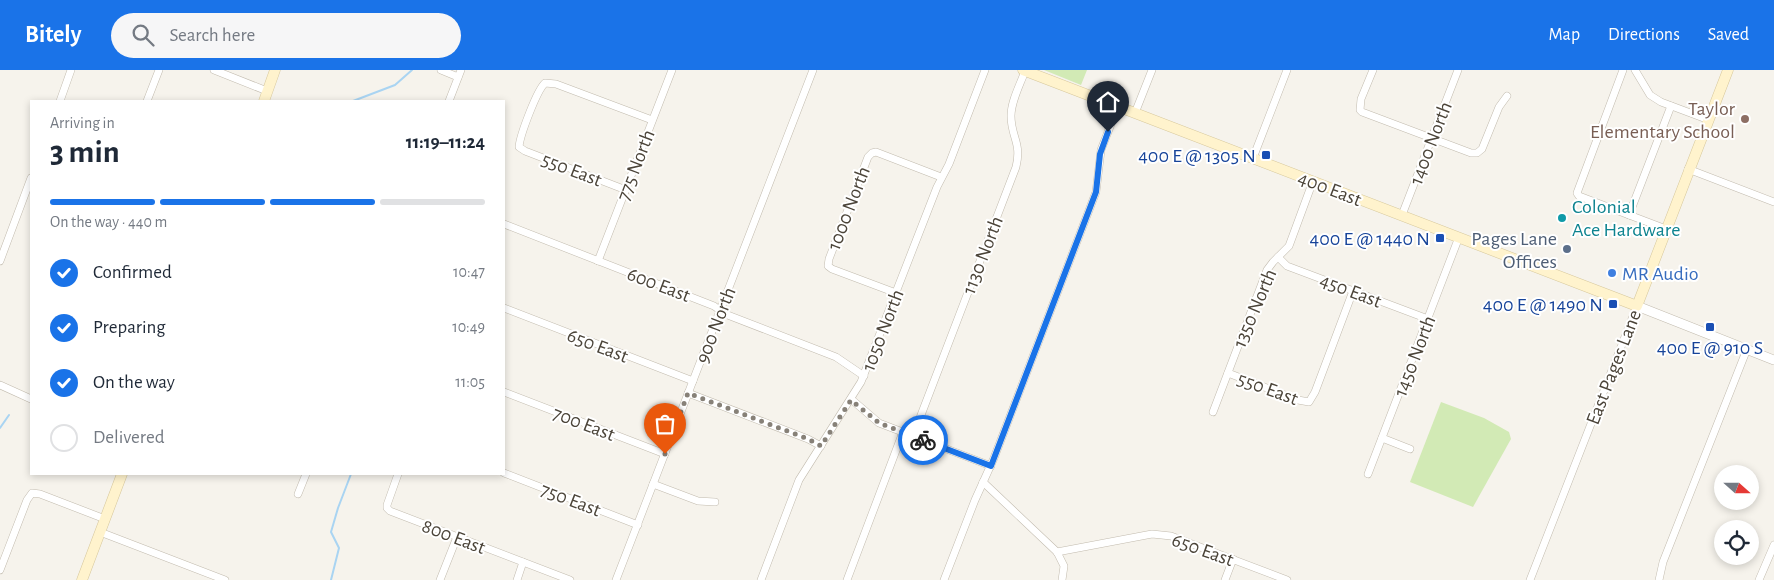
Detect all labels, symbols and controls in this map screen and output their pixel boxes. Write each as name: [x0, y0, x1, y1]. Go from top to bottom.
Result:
search box: [111, 13, 461, 58]
icon: search: [129, 21, 157, 49]
text: Bitely: [25, 23, 81, 47]
text: Search here: [169, 26, 255, 45]
text: Map: [1549, 26, 1580, 44]
text: Directions: [1608, 26, 1680, 44]
text: Saved: [1708, 26, 1749, 44]
pin: [1087, 81, 1129, 132]
icon: home: [1094, 88, 1122, 116]
street label: 1400 North: [1406, 99, 1456, 188]
place label: Taylor Elementary School: [1590, 99, 1736, 142]
marker: Taylor Elementary School: [1739, 113, 1751, 125]
text: Arriving in: [50, 115, 115, 131]
street label: 775 North: [613, 127, 659, 204]
text: 11:19–11:24: [406, 133, 485, 152]
text: 3 min: [50, 136, 120, 168]
place label: 400 E @ 1305 N: [1138, 146, 1256, 166]
street label: 550 East: [539, 149, 605, 191]
marker: 400 E @ 1305 N: [1260, 149, 1272, 161]
street label: 1000 North: [824, 164, 874, 253]
street label: 400 East: [1295, 168, 1365, 210]
place label: Colonial Ace Hardware: [1572, 197, 1680, 240]
marker: Colonial Ace Hardware: [1556, 212, 1568, 224]
text: On the way · 440 m: [50, 214, 167, 230]
street label: 1130 North: [959, 214, 1007, 297]
place label: 400 E @ 1440 N: [1310, 229, 1430, 249]
place label: Pages Lane Offices: [1471, 229, 1557, 272]
marker: 400 E @ 1440 N: [1434, 232, 1446, 244]
marker: Pages Lane Offices: [1561, 243, 1573, 255]
icon: check: [50, 259, 78, 287]
text: Confirmed: [93, 263, 172, 282]
text: 10:47: [453, 264, 485, 280]
street label: 600 East: [624, 264, 694, 306]
place label: MR Audio: [1622, 264, 1699, 284]
street label: 1350 North: [1229, 266, 1280, 351]
marker: MR Audio: [1606, 267, 1618, 279]
street label: 450 East: [1317, 270, 1385, 312]
street label: 900 North: [692, 284, 740, 366]
street label: 1050 North: [858, 287, 908, 374]
place label: 400 E @ 1490 N: [1483, 295, 1603, 315]
marker: 400 E @ 1490 N: [1607, 298, 1619, 310]
street label: East Pages Lane: [1583, 307, 1645, 428]
street label: 1450 North: [1390, 313, 1439, 400]
icon: check: [50, 314, 78, 342]
text: Preparing: [93, 318, 166, 337]
text: 10:49: [452, 319, 485, 335]
marker: 400 E @ 910 S: [1704, 321, 1716, 333]
street label: 650 East: [564, 325, 632, 367]
place label: 400 E @ 910 S: [1657, 338, 1763, 358]
icon: check: [50, 369, 78, 397]
street label: 550 East: [1235, 369, 1301, 409]
text: On the way: [93, 373, 175, 392]
text: 11:05: [455, 374, 485, 390]
street label: 700 East: [550, 403, 618, 445]
pin: [644, 403, 686, 454]
icon: bag: [651, 410, 679, 438]
courier: [898, 415, 948, 465]
icon: bike: [909, 426, 937, 454]
text: Delivered: [93, 428, 165, 447]
north arrow: [1714, 465, 1759, 510]
map controls: [1714, 465, 1759, 565]
street label: 750 East: [538, 479, 604, 521]
street label: 800 East: [419, 516, 489, 558]
button: locate: [1714, 520, 1759, 565]
street label: 650 East: [1169, 530, 1237, 570]

